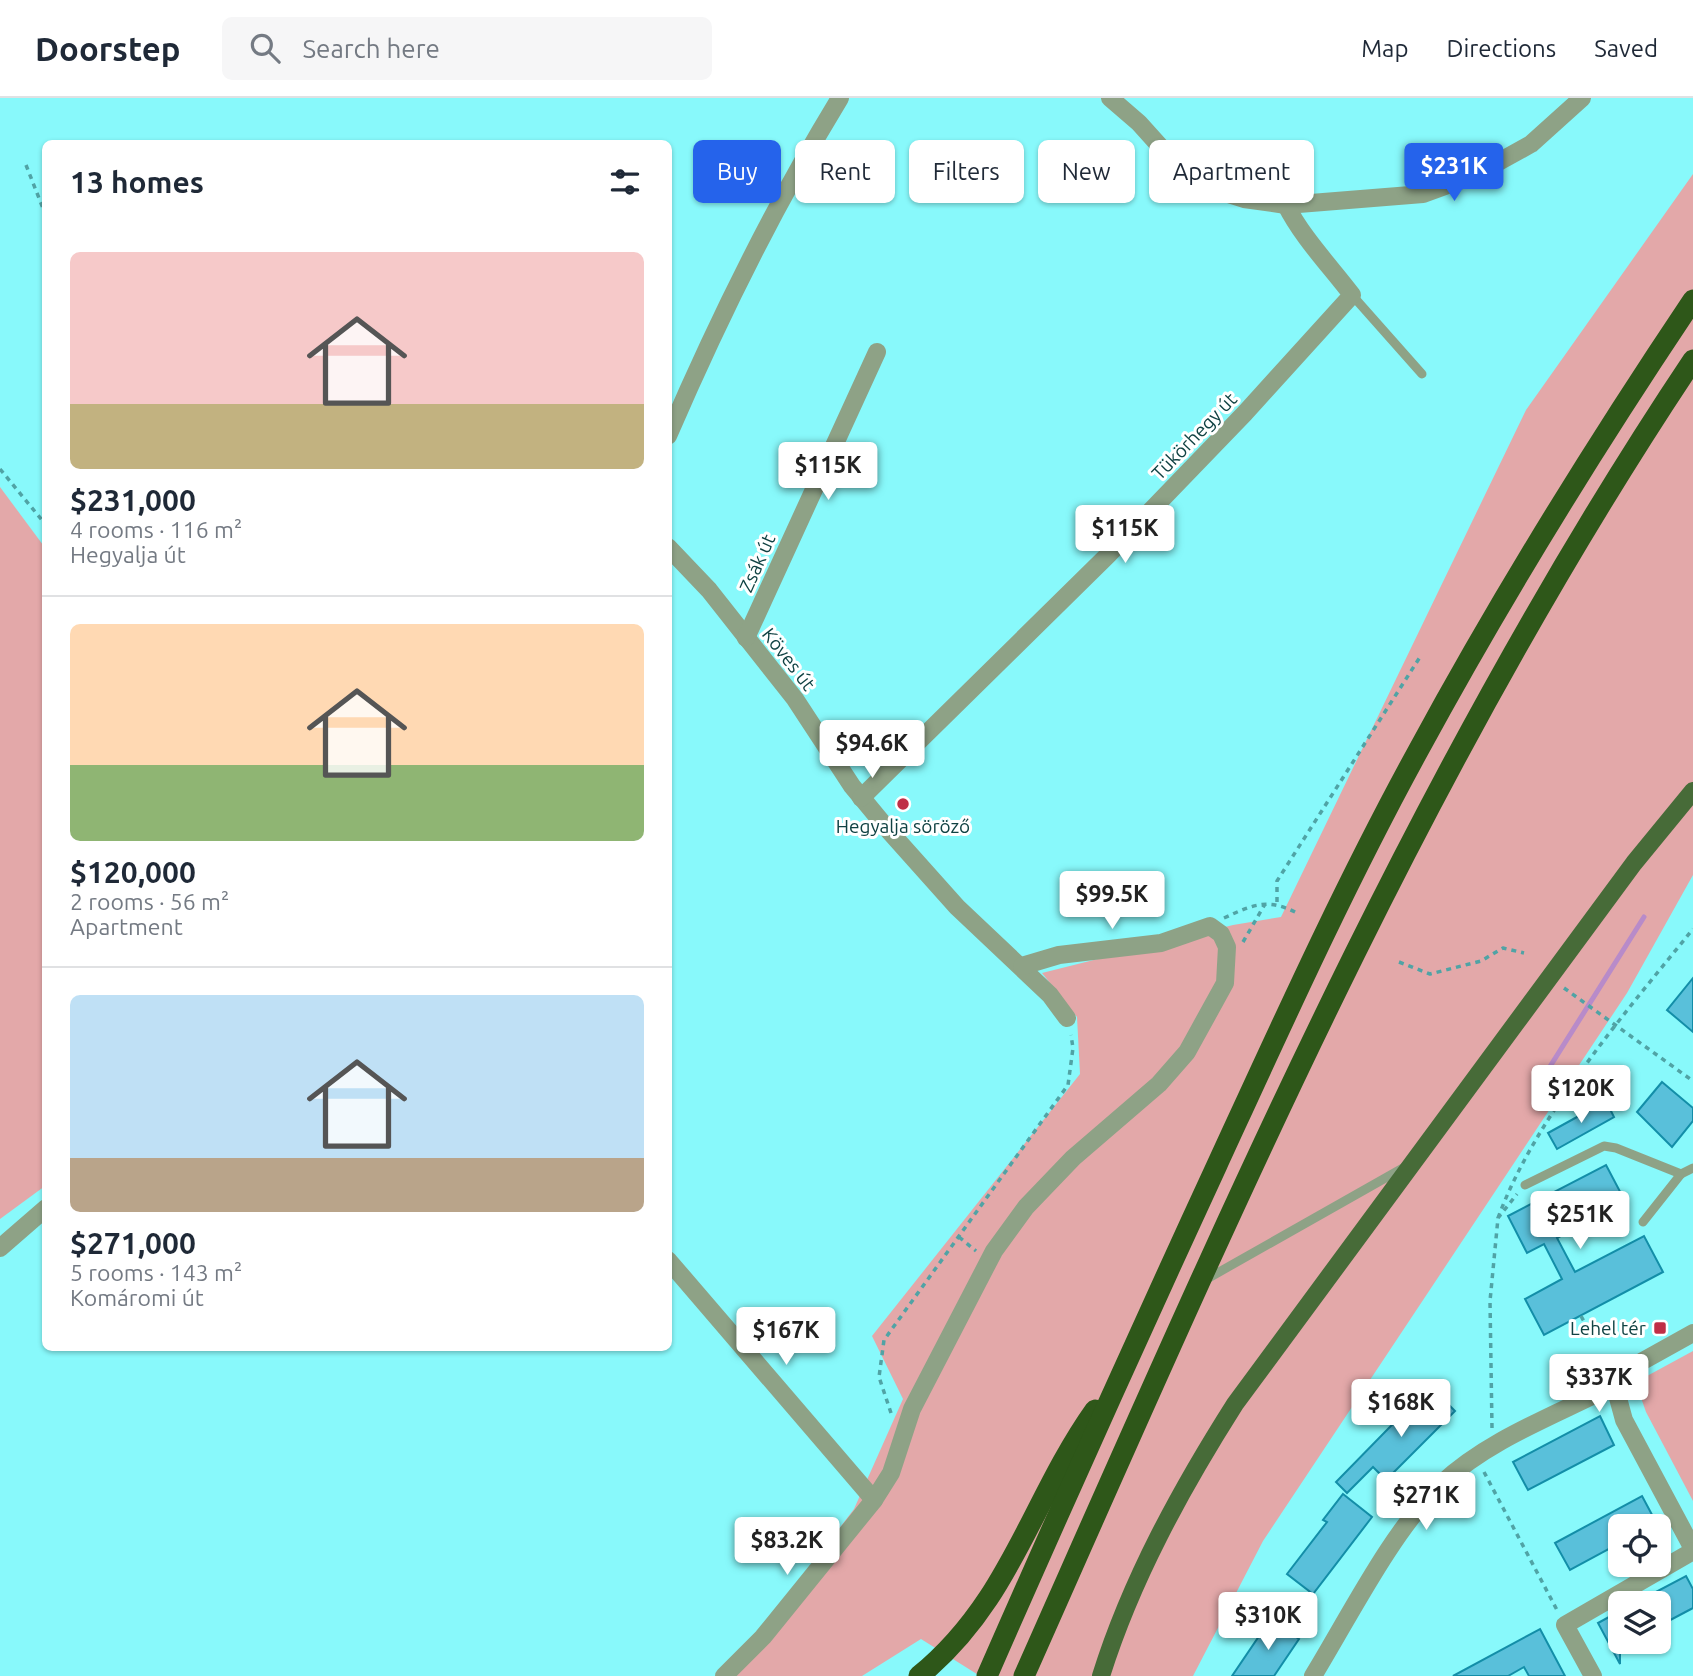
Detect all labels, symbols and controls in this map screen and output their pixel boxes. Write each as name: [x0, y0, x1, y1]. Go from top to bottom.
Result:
search box: [222, 17, 712, 80]
icon: search: [246, 29, 284, 67]
text: Doorstep: [35, 30, 180, 67]
text: Search here: [302, 34, 440, 63]
text: Map: [1361, 35, 1408, 62]
text: Directions: [1446, 35, 1556, 62]
text: Saved: [1594, 35, 1658, 62]
chip: Buy: [693, 140, 781, 203]
chip: Rent: [795, 140, 895, 203]
chip: Filters: [909, 140, 1024, 203]
chip: New: [1038, 140, 1135, 203]
chip: Apartment: [1149, 140, 1314, 203]
pin: $231K: [1405, 144, 1503, 203]
text: $231K: [1420, 153, 1488, 178]
icon: filters: [606, 163, 644, 201]
text: 13 homes: [70, 165, 204, 199]
icon: home: [294, 298, 420, 424]
street label: Tükörhegy út: [1147, 388, 1241, 484]
pin: $115K: [779, 442, 877, 502]
text: $115K: [794, 452, 862, 477]
text: $231,000: [70, 483, 196, 517]
pin: $115K: [1076, 505, 1174, 565]
text: $115K: [1091, 515, 1159, 540]
text: 4 rooms · 116 m²: [70, 517, 242, 542]
street label: Zsák út: [735, 530, 780, 595]
text: Hegyalja út: [70, 542, 186, 567]
street label: Köves út: [758, 623, 820, 695]
icon: home: [294, 670, 420, 796]
pin: $94.6K: [815, 720, 929, 780]
text: $94.6K: [836, 730, 908, 755]
marker: Hegyalja söröző: [895, 796, 911, 812]
place label: Hegyalja söröző: [836, 815, 970, 837]
text: $120,000: [70, 855, 196, 889]
pin: $99.5K: [1055, 872, 1169, 931]
text: $99.5K: [1076, 881, 1148, 906]
text: 2 rooms · 56 m²: [70, 889, 229, 914]
text: Apartment: [70, 914, 183, 939]
icon: home: [294, 1041, 420, 1167]
pin: $120K: [1532, 1066, 1630, 1125]
text: $120K: [1547, 1075, 1615, 1100]
pin: $251K: [1531, 1192, 1629, 1251]
text: $251K: [1546, 1201, 1614, 1226]
text: $271,000: [70, 1226, 196, 1260]
text: 5 rooms · 143 m²: [70, 1260, 242, 1285]
text: Komáromi út: [70, 1285, 204, 1310]
pin: $167K: [737, 1308, 835, 1367]
text: $167K: [752, 1317, 820, 1342]
place label: Lehel tér: [1570, 1317, 1646, 1339]
marker: Lehel tér: [1652, 1320, 1668, 1336]
pin: $337K: [1550, 1354, 1648, 1414]
text: $337K: [1565, 1364, 1633, 1389]
pin: $168K: [1352, 1380, 1450, 1439]
text: $168K: [1367, 1389, 1435, 1414]
pin: $271K: [1377, 1472, 1475, 1532]
text: $271K: [1392, 1482, 1460, 1507]
map controls: [1608, 1514, 1671, 1654]
button: locate: [1608, 1514, 1671, 1577]
pin: $83.2K: [730, 1518, 844, 1577]
text: $83.2K: [751, 1527, 823, 1552]
button: layers: [1608, 1591, 1671, 1654]
pin: $310K: [1219, 1592, 1317, 1652]
text: $310K: [1234, 1602, 1302, 1627]

